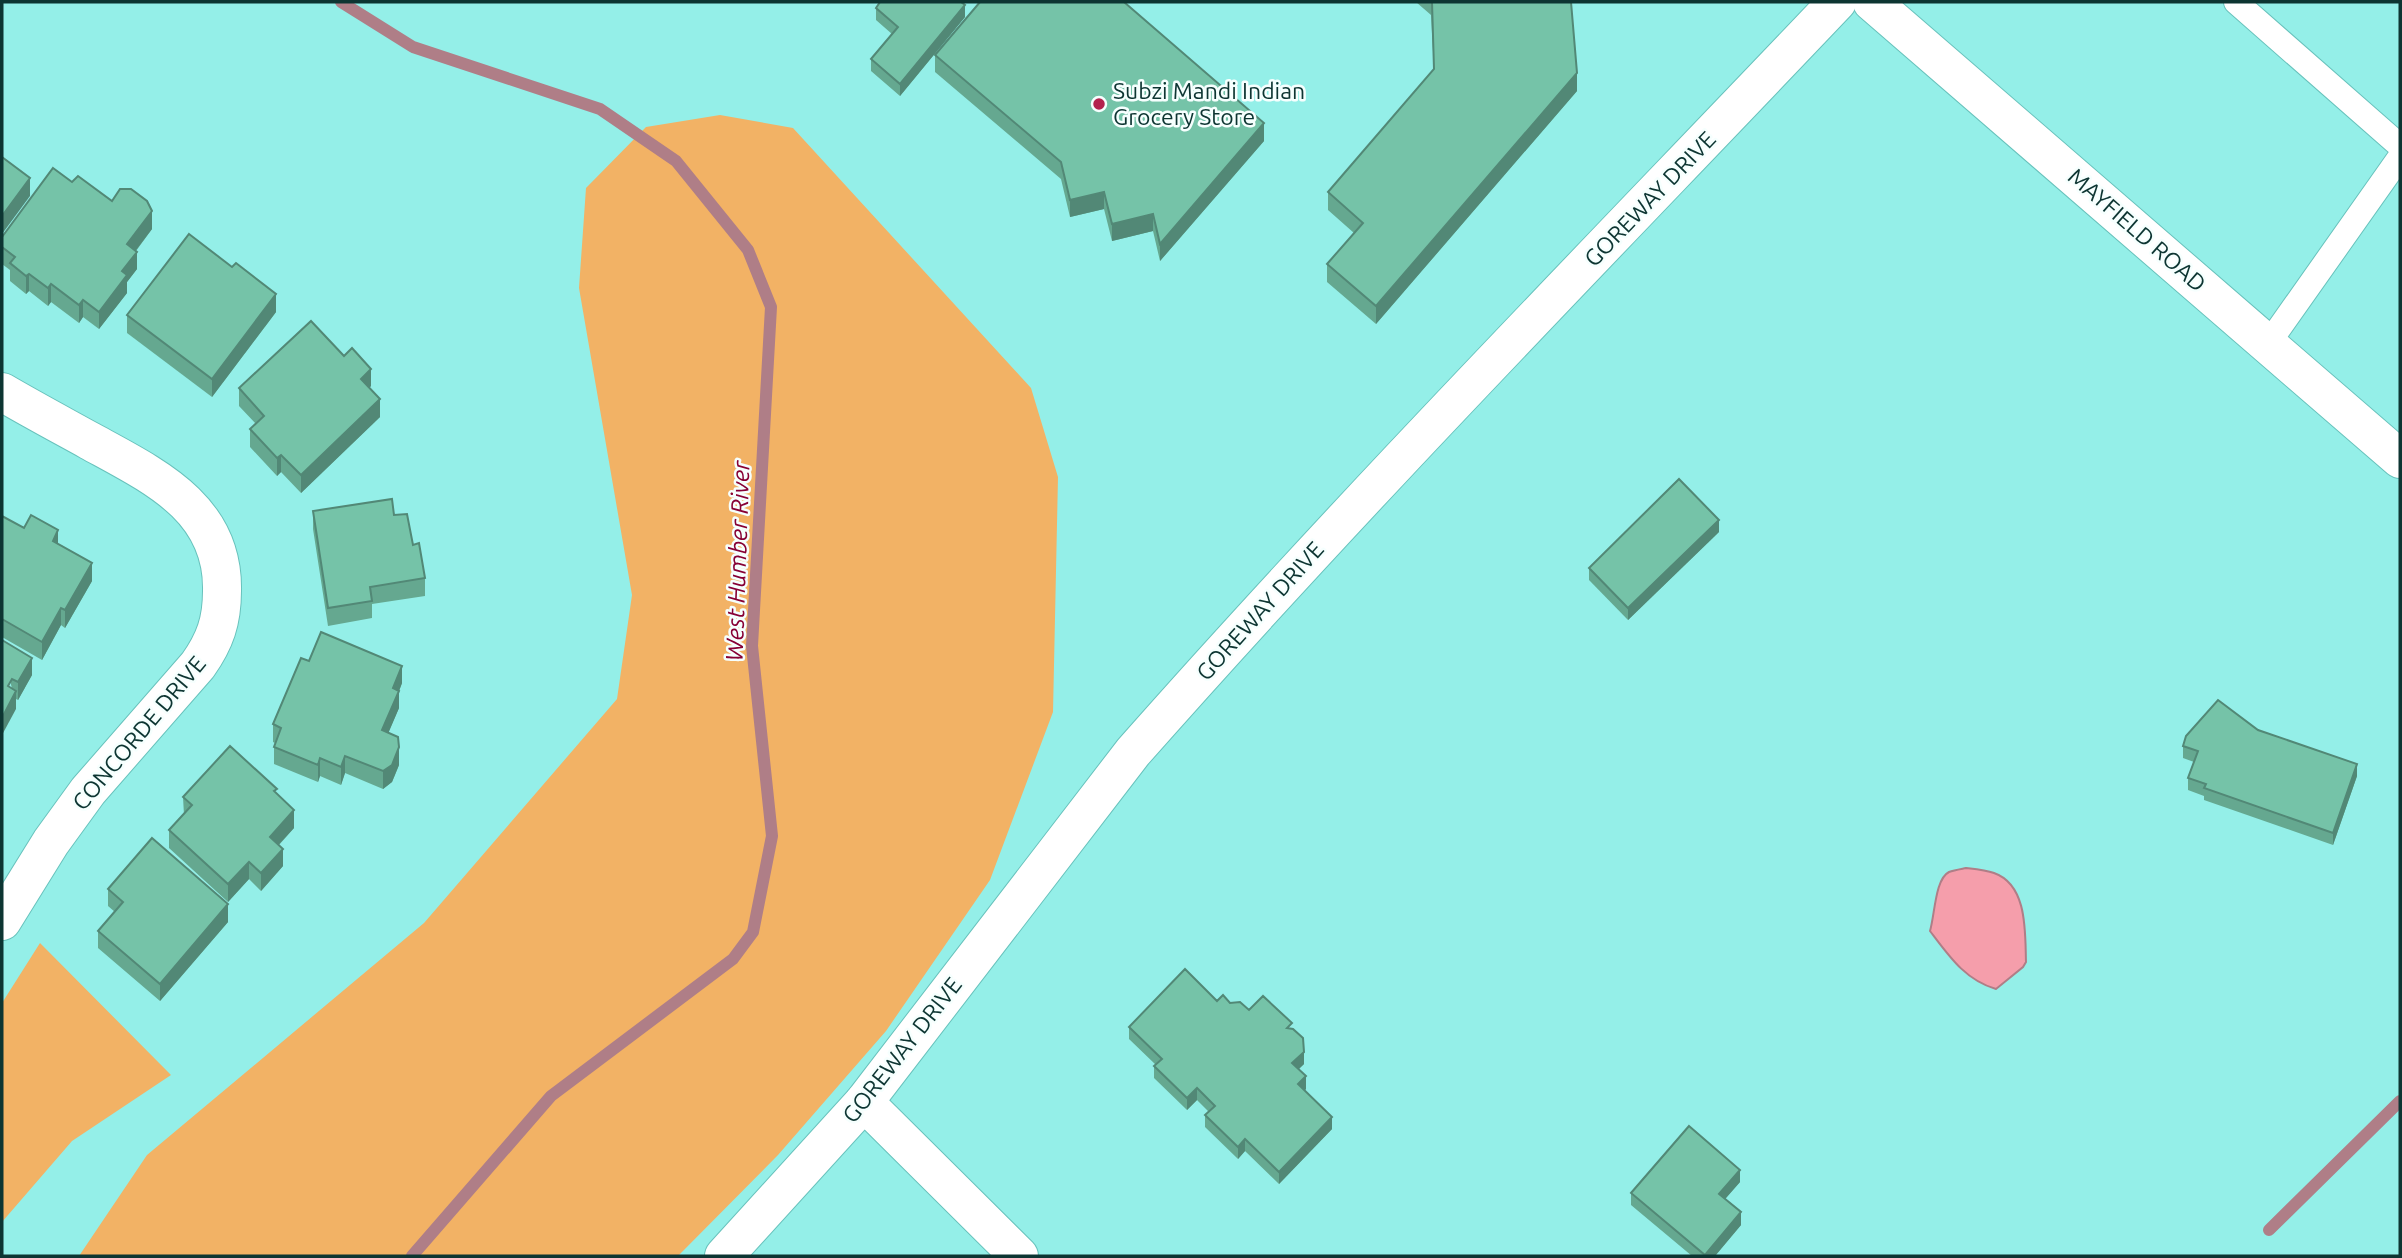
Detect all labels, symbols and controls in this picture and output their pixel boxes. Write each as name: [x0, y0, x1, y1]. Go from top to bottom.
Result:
place label: Subzi Mandi Indian Grocery Store: [1113, 78, 1305, 129]
marker: Subzi Mandi Indian Grocery Store: [1091, 96, 1107, 112]
street label: GOREWAY DRIVE: [1579, 126, 1720, 271]
street label: MAYFIELD ROAD: [2064, 163, 2211, 296]
water label: West Humber River: [721, 459, 755, 662]
street label: GOREWAY DRIVE: [1191, 536, 1328, 685]
street label: CONCORDE DRIVE: [67, 651, 210, 814]
street label: GOREWAY DRIVE: [837, 972, 966, 1127]

